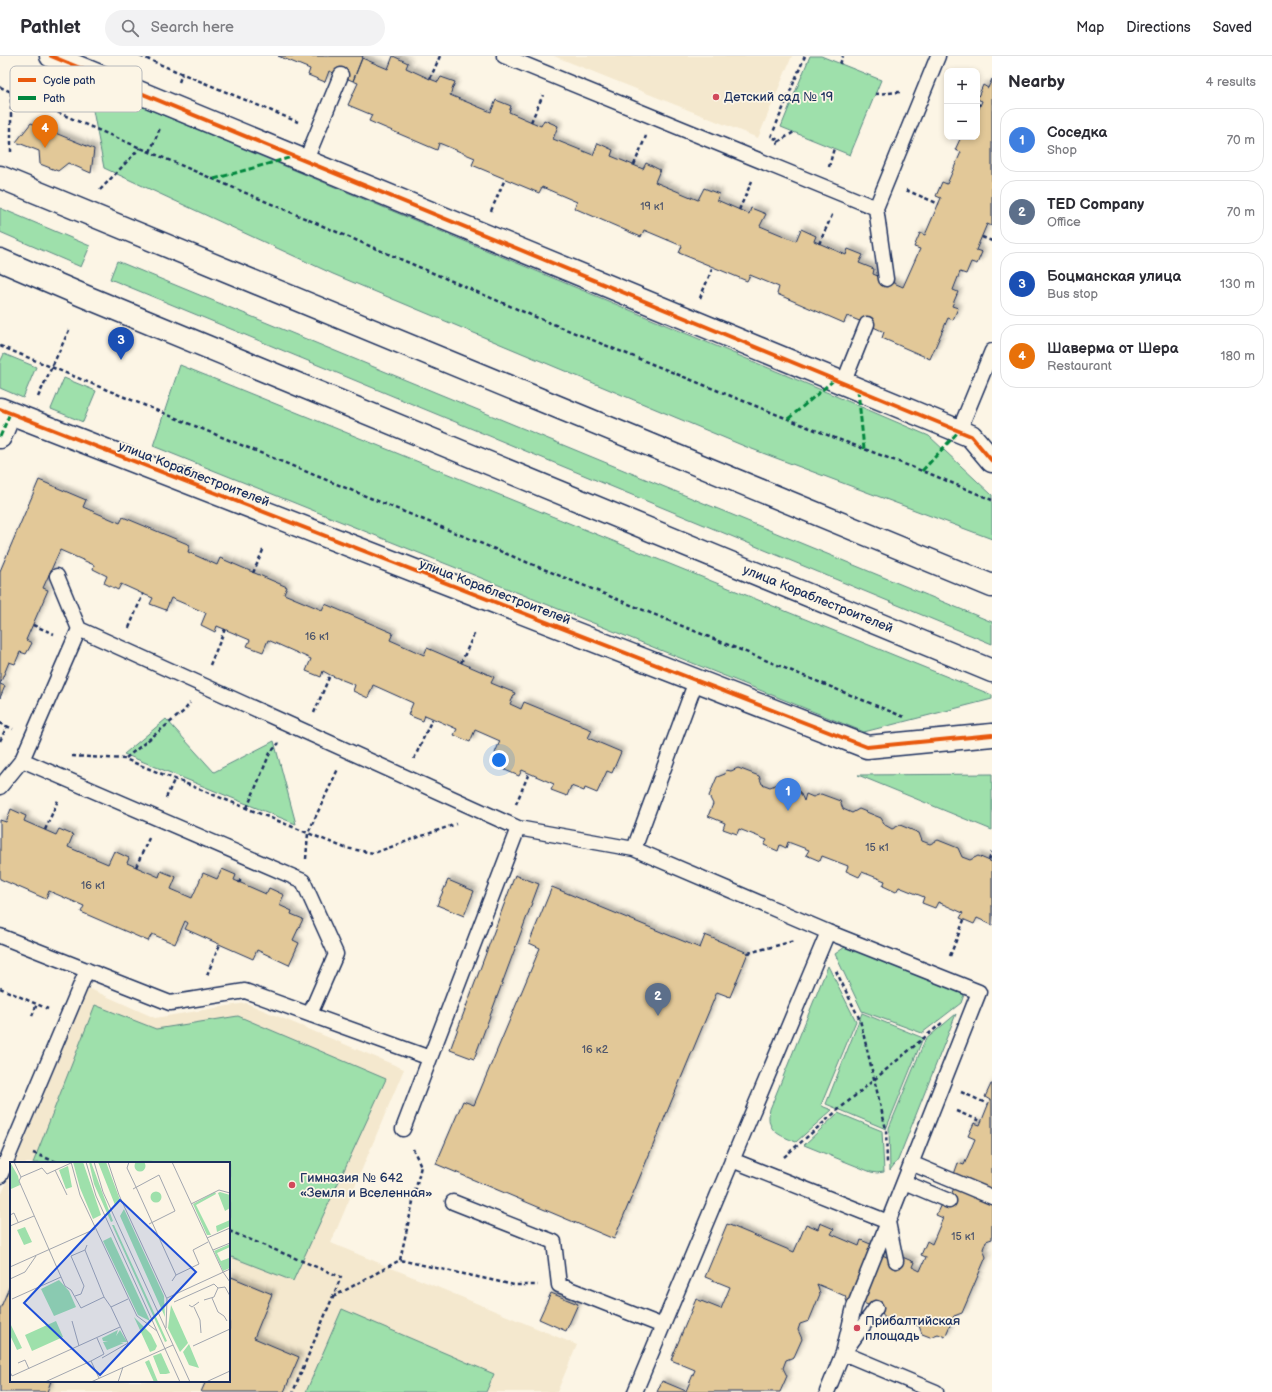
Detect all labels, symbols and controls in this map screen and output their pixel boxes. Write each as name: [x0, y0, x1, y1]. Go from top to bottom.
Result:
search box: [105, 10, 385, 46]
text: Pathlet: [20, 16, 81, 39]
icon: search: [119, 17, 141, 39]
text: Search here: [151, 18, 234, 37]
text: Map: [1076, 19, 1104, 36]
text: Directions: [1126, 19, 1191, 36]
text: Saved: [1213, 19, 1252, 36]
legend: [10, 66, 142, 112]
map controls: [944, 68, 980, 140]
button: +: [944, 68, 980, 104]
text: Nearby: [1008, 72, 1065, 92]
text: Cycle path: [43, 74, 95, 87]
text: 4 results: [1206, 74, 1256, 90]
place label: Детский сад № 19: [724, 89, 833, 105]
text: Path: [43, 92, 65, 105]
marker: Детский сад № 19: [711, 92, 721, 102]
button: −: [944, 104, 980, 140]
pin: 4: [32, 115, 58, 148]
text: Соседка: [1047, 123, 1107, 142]
text: 1: [1019, 132, 1025, 148]
text: 70 m: [1227, 132, 1255, 148]
text: Shop: [1047, 142, 1077, 158]
text: TED Company: [1047, 195, 1144, 214]
house number: 19 к1: [640, 200, 664, 213]
text: 2: [1018, 204, 1026, 220]
text: 70 m: [1227, 204, 1255, 220]
text: Office: [1047, 214, 1081, 230]
text: Боцманская улица: [1047, 267, 1181, 286]
text: 3: [1018, 276, 1026, 292]
text: 130 m: [1220, 276, 1255, 292]
text: Bus stop: [1047, 286, 1098, 302]
pin: 3: [108, 327, 134, 360]
text: Шаверма от Шера: [1047, 339, 1178, 358]
text: 4: [1018, 348, 1026, 364]
text: 180 m: [1220, 348, 1255, 364]
text: Restaurant: [1047, 358, 1112, 374]
street label: улица Кораблестроителей: [116, 438, 272, 510]
street label: улица Кораблестроителей: [417, 556, 573, 628]
street label: улица Кораблестроителей: [741, 562, 895, 636]
house number: 16 к1: [305, 630, 329, 643]
your location: [489, 750, 509, 770]
pin: 1: [775, 778, 801, 811]
house number: 15 к1: [865, 841, 889, 854]
house number: 16 к1: [81, 879, 105, 892]
pin: 2: [645, 983, 671, 1016]
house number: 16 к2: [582, 1043, 609, 1056]
inset map: [10, 1162, 230, 1382]
place label: Гимназия № 642 «Земля и Вселенная»: [300, 1170, 433, 1201]
marker: Гимназия № 642 «Земля и Вселенная»: [287, 1180, 297, 1190]
house number: 15 к1: [951, 1230, 975, 1243]
place label: Прибалтийская площадь: [865, 1313, 960, 1344]
marker: Прибалтийская площадь: [852, 1323, 862, 1333]

